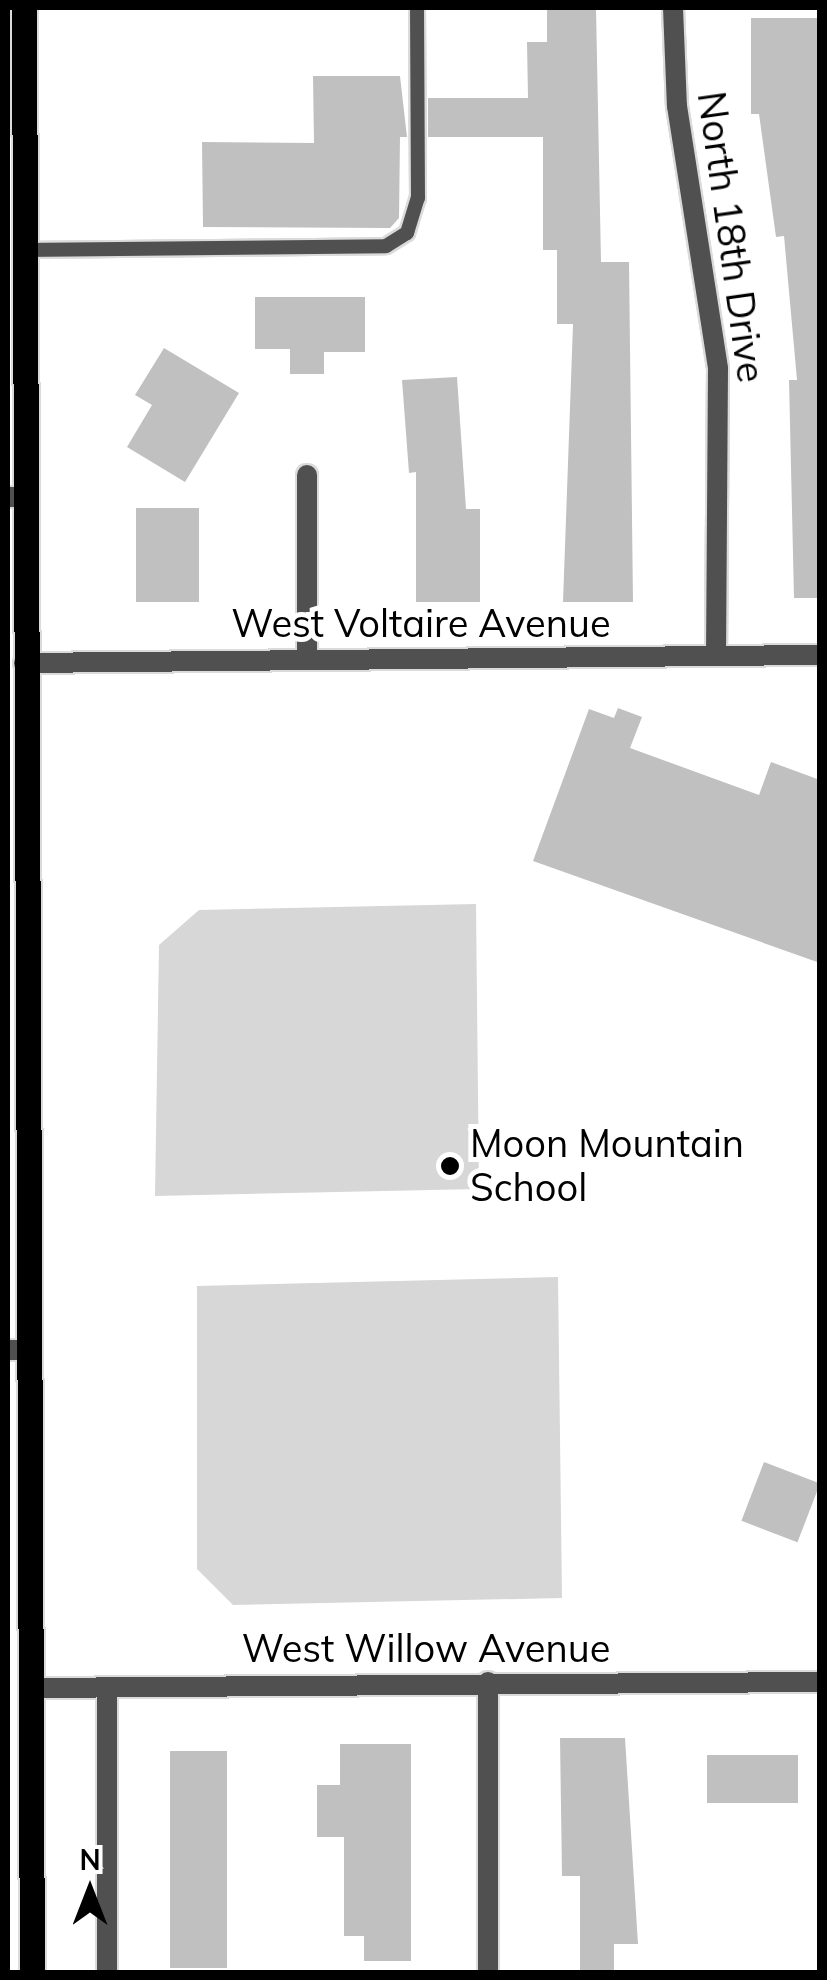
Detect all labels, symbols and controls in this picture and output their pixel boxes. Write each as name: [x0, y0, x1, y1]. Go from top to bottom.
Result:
street label: North 18th Drive: [688, 89, 774, 385]
street label: West Voltaire Avenue: [231, 601, 611, 647]
place label: Moon Mountain School: [470, 1121, 744, 1210]
marker: Moon Mountain School: [439, 1155, 461, 1177]
street label: West Willow Avenue: [242, 1626, 610, 1672]
north arrow: [40, 1840, 140, 1940]
text: N: [79, 1842, 101, 1877]

